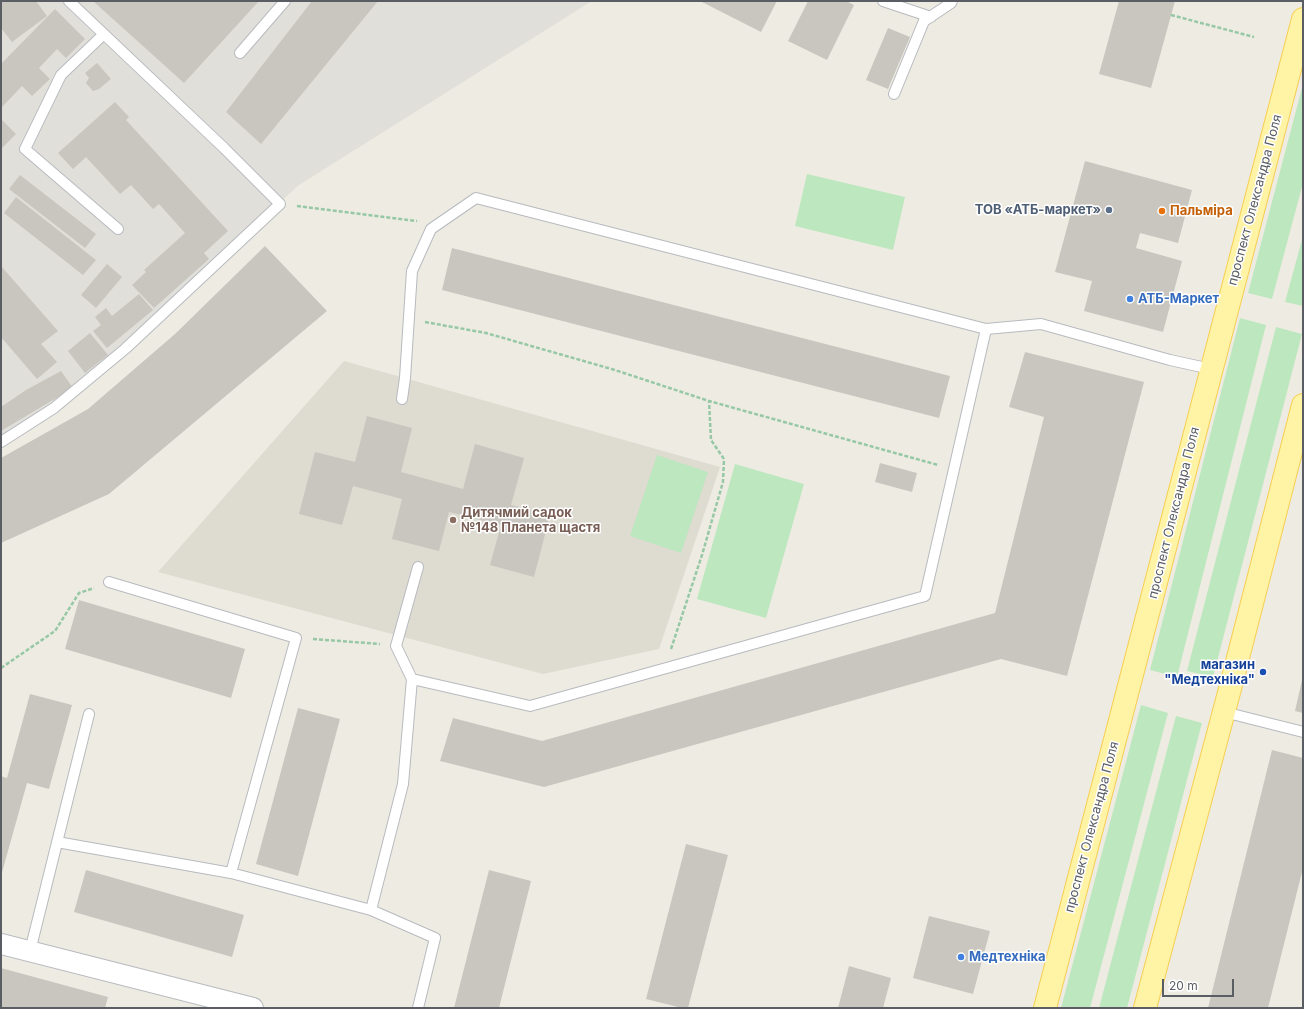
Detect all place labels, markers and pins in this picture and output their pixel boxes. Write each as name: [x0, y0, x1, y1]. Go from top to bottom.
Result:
place label: ТОВ «АТБ-маркет»: [975, 202, 1101, 218]
place label: Пальміра: [1170, 203, 1233, 219]
marker: ТОВ «АТБ-маркет»: [1104, 205, 1114, 215]
marker: Пальміра: [1157, 206, 1167, 216]
place label: АТБ-Маркет: [1138, 291, 1219, 307]
marker: АТБ-Маркет: [1125, 294, 1135, 304]
place label: Дитячмий садок №148 Планета щастя: [461, 505, 600, 536]
marker: Дитячмий садок №148 Планета щастя: [448, 515, 458, 525]
place label: магазин "Медтехніка": [1164, 657, 1255, 688]
marker: магазин "Медтехніка": [1258, 667, 1268, 677]
place label: Медтехніка: [969, 949, 1046, 965]
marker: Медтехніка: [956, 952, 966, 962]

